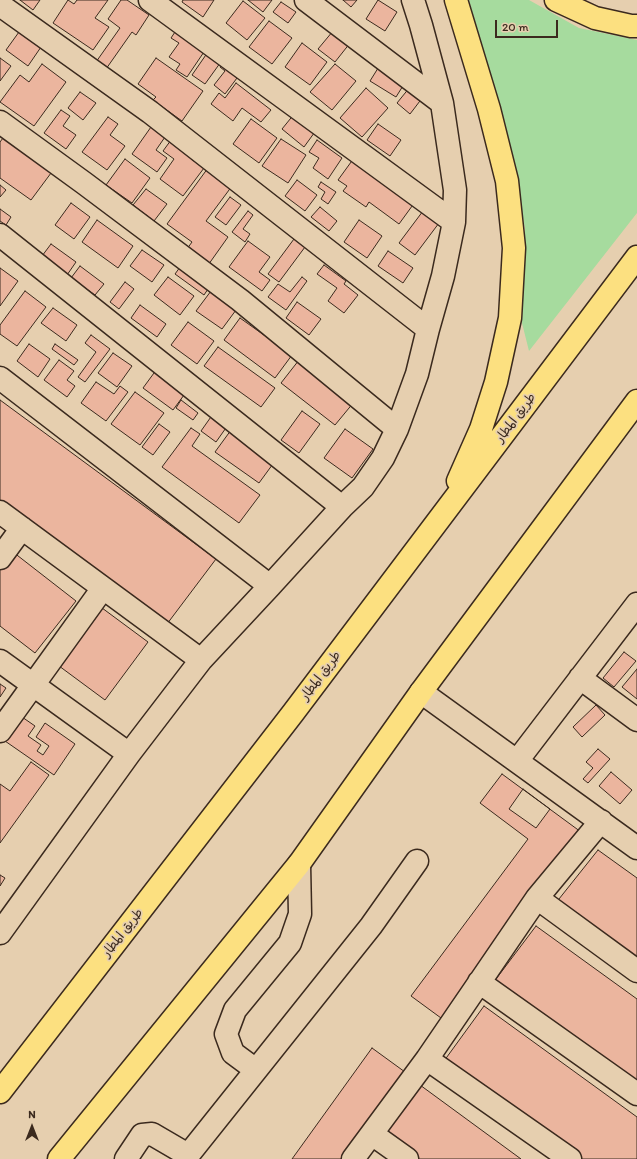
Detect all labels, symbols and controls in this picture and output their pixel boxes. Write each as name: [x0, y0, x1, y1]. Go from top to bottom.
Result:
scale bar: [497, 12, 560, 38]
text: 20 m: [502, 20, 529, 34]
street label: طريق المطار: [492, 390, 540, 446]
street label: طريق المطار: [297, 648, 345, 704]
street label: طريق المطار: [99, 906, 147, 960]
north arrow: [12, 1107, 52, 1147]
text: N: [28, 1108, 36, 1121]

